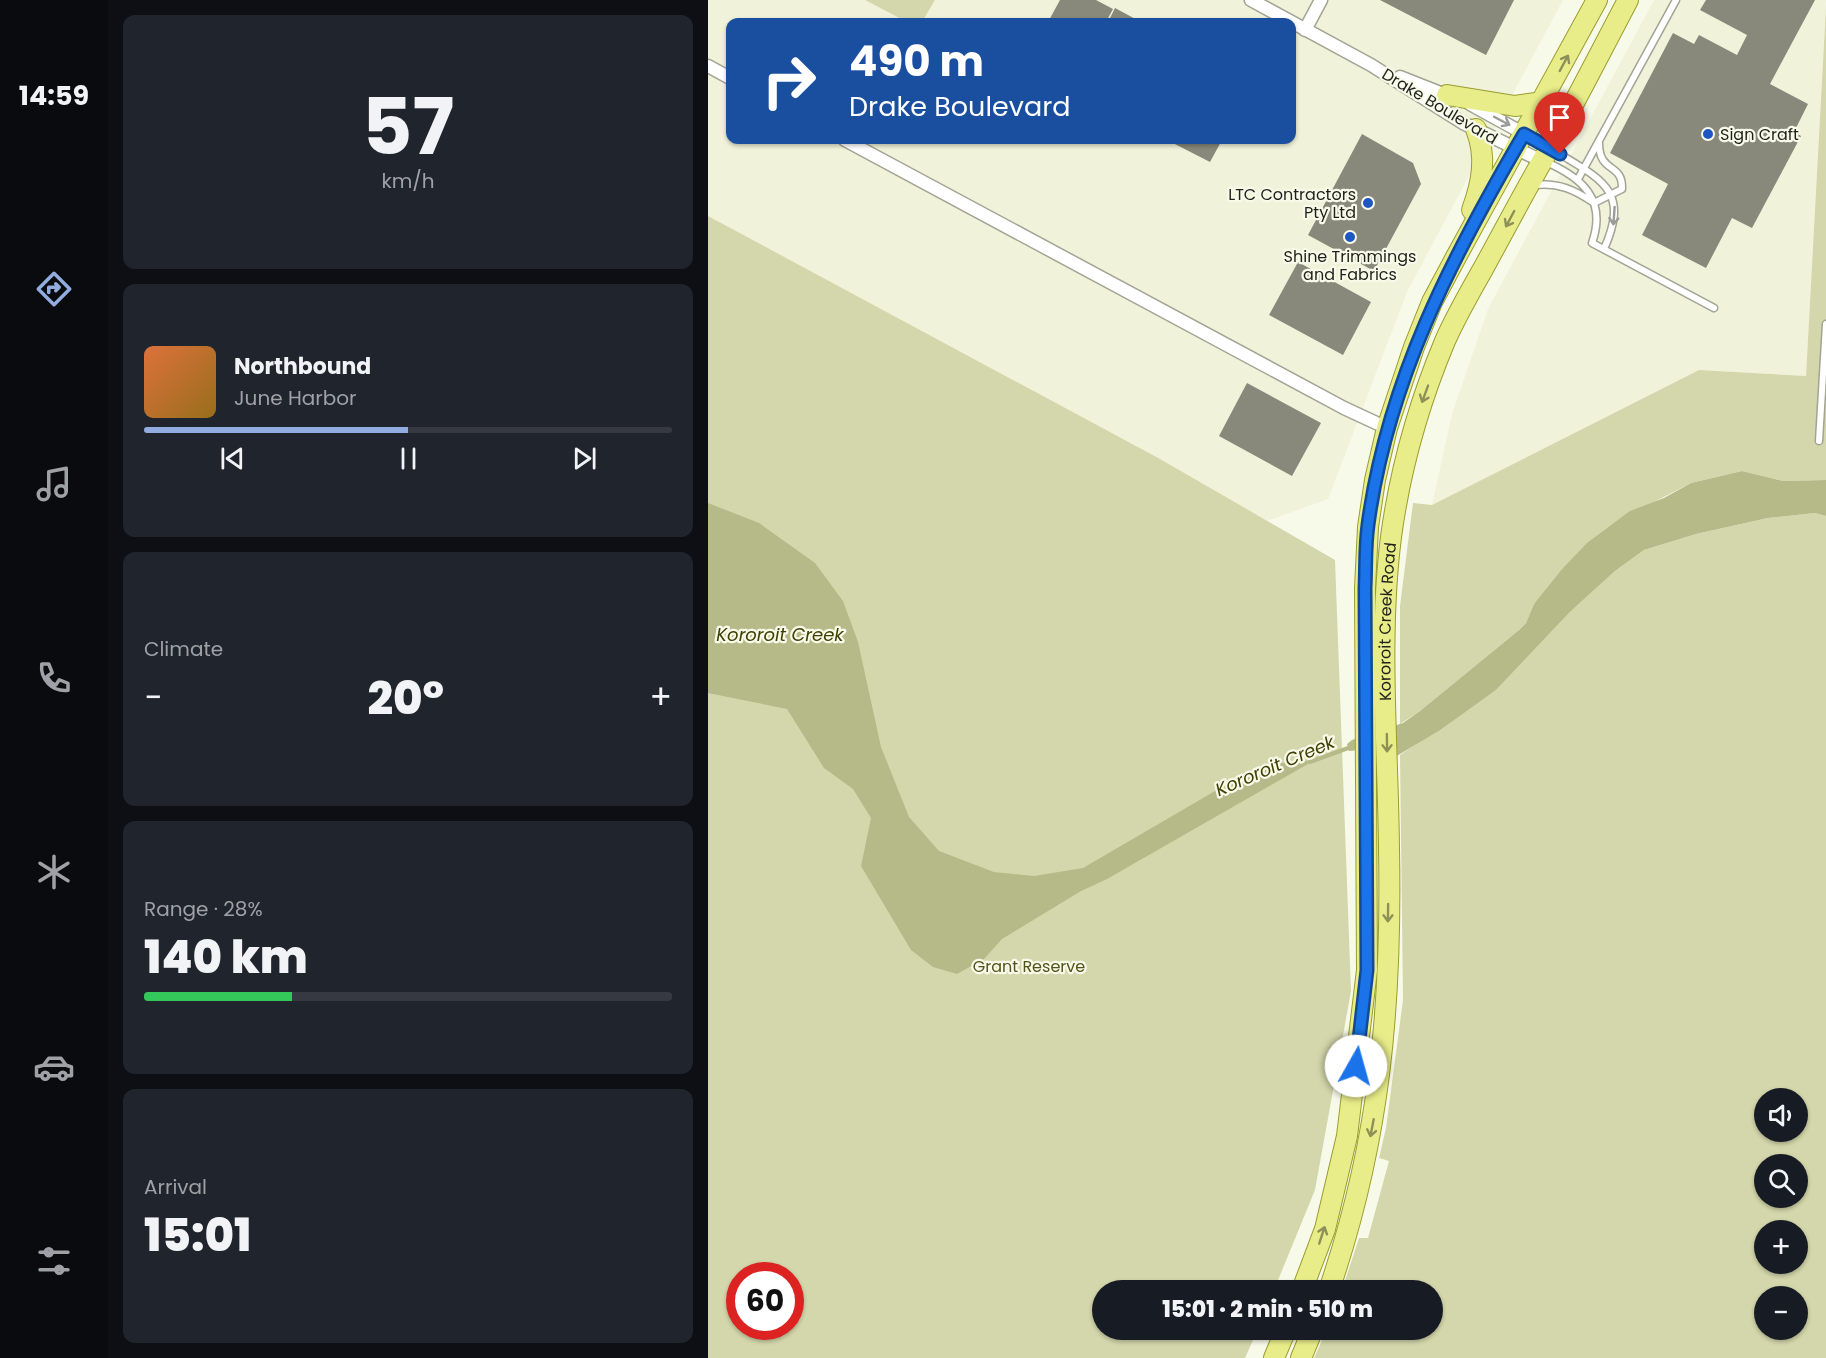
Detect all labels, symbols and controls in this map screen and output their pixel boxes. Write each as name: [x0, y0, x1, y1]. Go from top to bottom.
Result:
text: 490 m: [849, 32, 984, 91]
icon: right: [750, 42, 828, 120]
one-way arrow: [1558, 55, 1570, 72]
street label: Drake Boulevard: [1378, 63, 1502, 150]
text: 57: [362, 72, 454, 181]
text: 14:59: [19, 77, 89, 114]
text: Drake Boulevard: [849, 88, 1070, 125]
pin: [1534, 92, 1585, 154]
icon: arrive: [1543, 101, 1576, 134]
one-way arrow: [1493, 115, 1510, 127]
place label: Sign Craft: [1720, 123, 1799, 146]
marker: Sign Craft: [1701, 127, 1715, 141]
text: km/h: [381, 167, 435, 195]
place label: LTC Contractors Pty Ltd: [1228, 183, 1356, 224]
marker: LTC Contractors Pty Ltd: [1361, 196, 1375, 210]
one-way arrow: [1608, 206, 1619, 225]
one-way arrow: [1504, 210, 1516, 227]
marker: Shine Trimmings and Fabrics: [1343, 230, 1357, 244]
place label: Shine Trimmings and Fabrics: [1284, 245, 1416, 286]
icon: directions: [33, 268, 75, 310]
text: Northbound: [234, 351, 371, 382]
text: June Harbor: [234, 384, 357, 412]
one-way arrow: [1419, 384, 1430, 403]
icon: previous: [216, 442, 249, 475]
icon: pause: [392, 442, 425, 475]
icon: next: [568, 442, 601, 475]
icon: music: [33, 463, 75, 505]
street label: Kororoit Creek Road: [1373, 541, 1402, 701]
water label: Kororoit Creek: [716, 622, 844, 647]
text: Climate: [144, 635, 223, 663]
icon: phone: [33, 657, 75, 699]
text: 20°: [367, 667, 444, 730]
text: −: [144, 674, 162, 721]
text: +: [649, 674, 672, 721]
water label: Kororoit Creek: [1211, 729, 1339, 802]
one-way arrow: [1381, 733, 1393, 753]
icon: climate: [33, 851, 75, 893]
text: Range · 28%: [144, 895, 263, 923]
one-way arrow: [1383, 902, 1394, 922]
text: 140 km: [144, 926, 308, 989]
park label: Grant Reserve: [973, 955, 1085, 978]
position arrow: [1324, 1034, 1388, 1098]
icon: car: [33, 1046, 75, 1088]
map controls: [1754, 1088, 1808, 1340]
button: sound: [1754, 1088, 1808, 1142]
one-way arrow: [1367, 1118, 1378, 1137]
button: search: [1754, 1154, 1808, 1208]
text: Arrival: [144, 1173, 207, 1201]
text: 15:01: [144, 1204, 251, 1267]
button: +: [1754, 1220, 1808, 1274]
one-way arrow: [1317, 1226, 1328, 1245]
icon: filters: [33, 1240, 75, 1282]
speed limit sign: 60: [726, 1262, 804, 1340]
button: −: [1754, 1286, 1808, 1340]
text: 15:01 · 2 min · 510 m: [1162, 1294, 1373, 1325]

